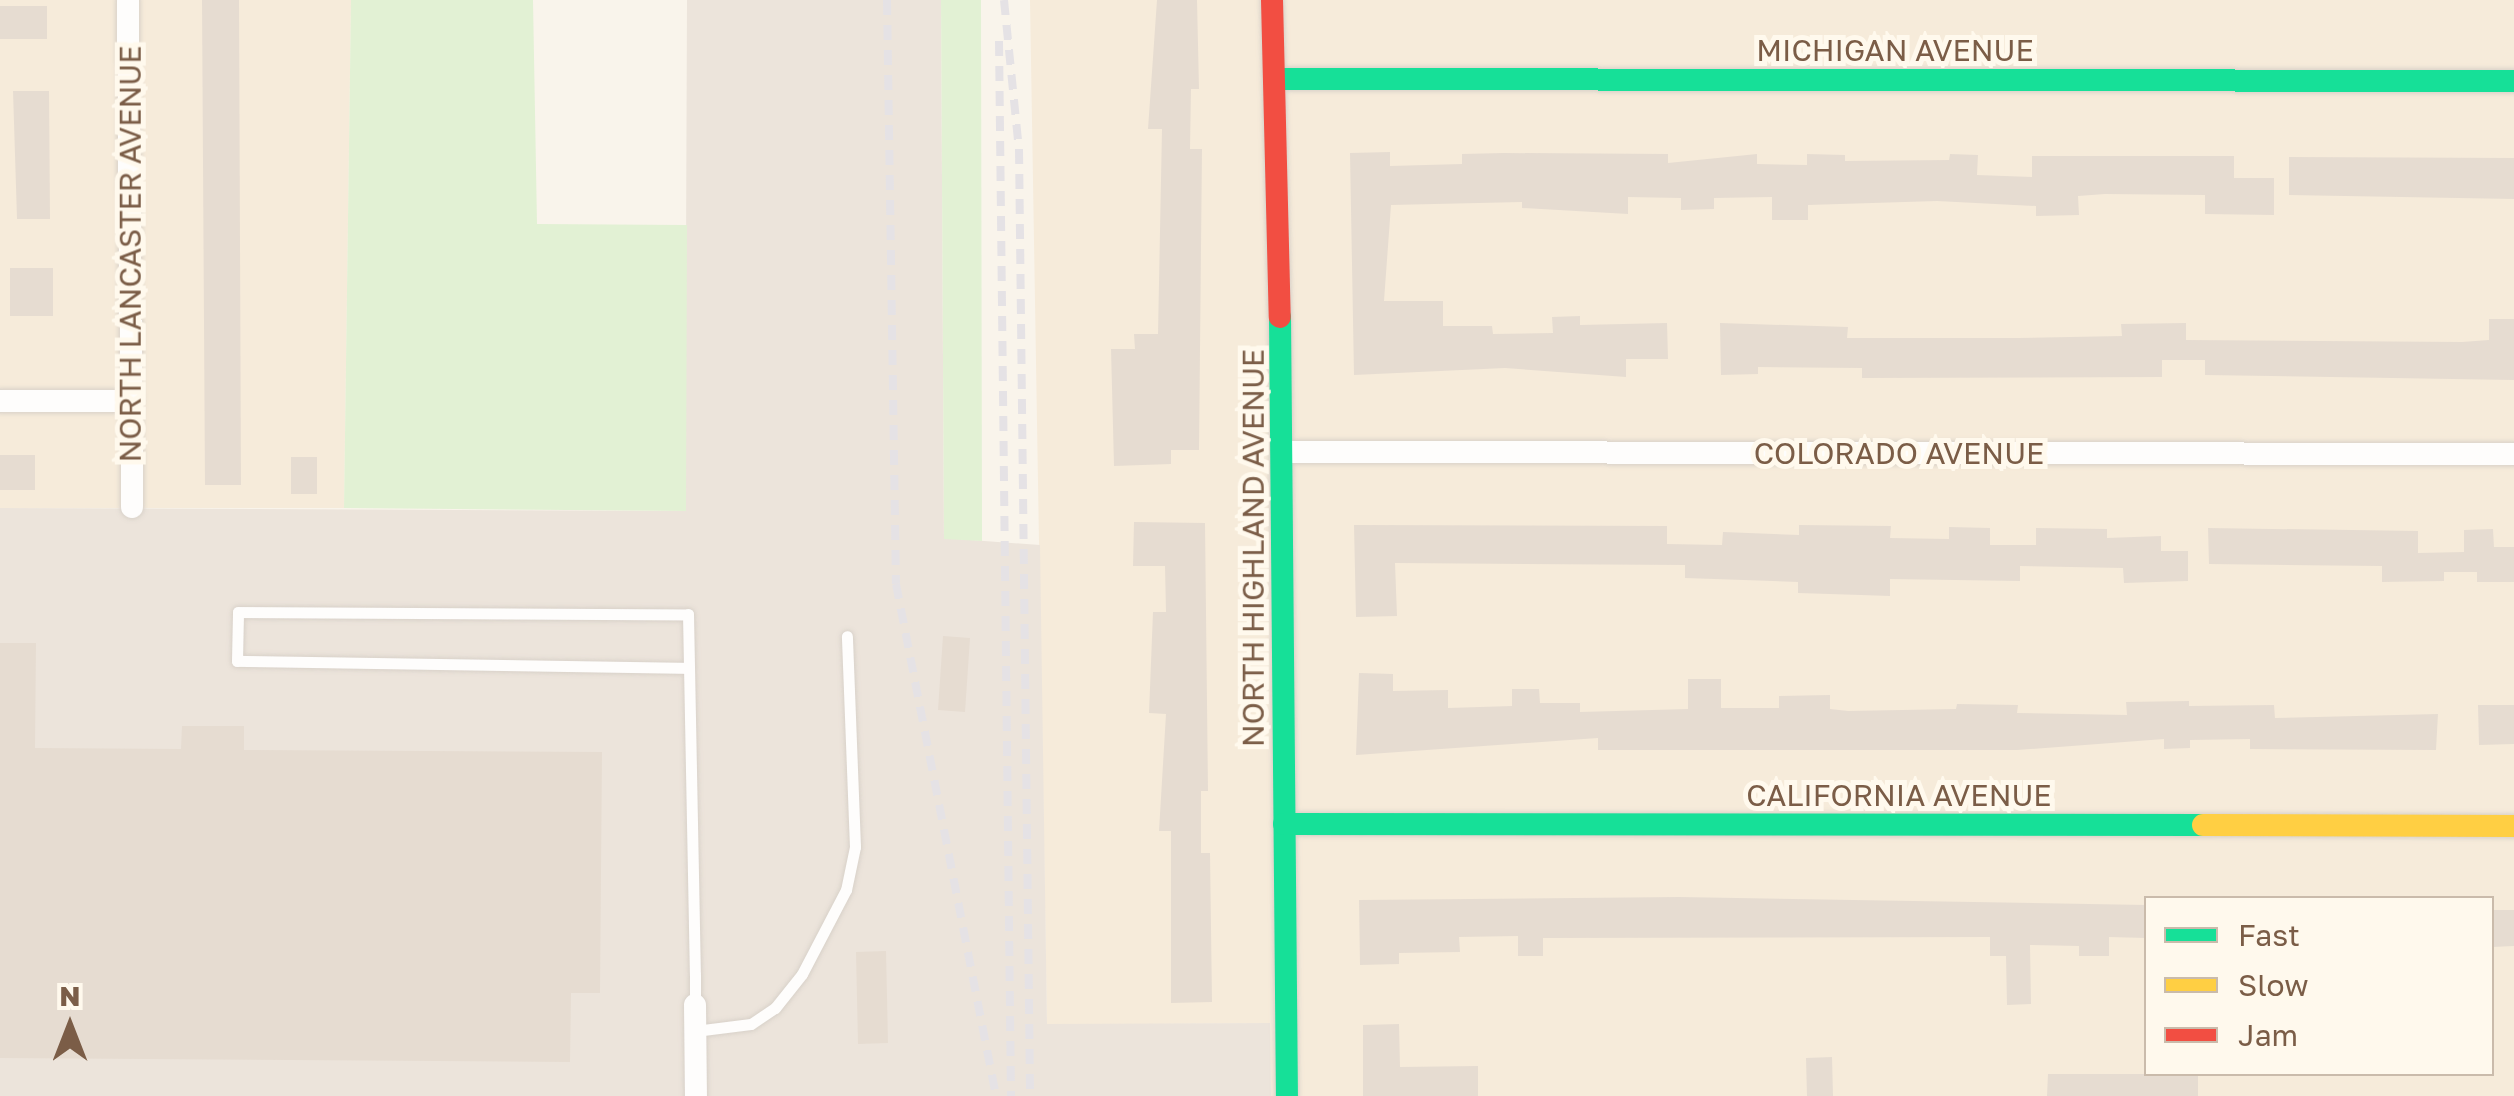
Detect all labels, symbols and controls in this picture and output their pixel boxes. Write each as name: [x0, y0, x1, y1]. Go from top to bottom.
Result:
street label: MICHIGAN AVENUE: [1756, 32, 2034, 68]
street label: NORTH LANCASTER AVENUE: [112, 46, 148, 462]
street label: NORTH HIGHLAND AVENUE: [1235, 349, 1271, 747]
street label: COLORADO AVENUE: [1754, 435, 2044, 471]
street label: CALIFORNIA AVENUE: [1746, 777, 2052, 813]
legend: [2144, 896, 2494, 1076]
text: Fast: [2238, 917, 2300, 953]
text: Slow: [2238, 967, 2309, 1003]
north arrow: [20, 976, 120, 1076]
text: N: [59, 979, 81, 1012]
text: Jam: [2238, 1017, 2298, 1053]

